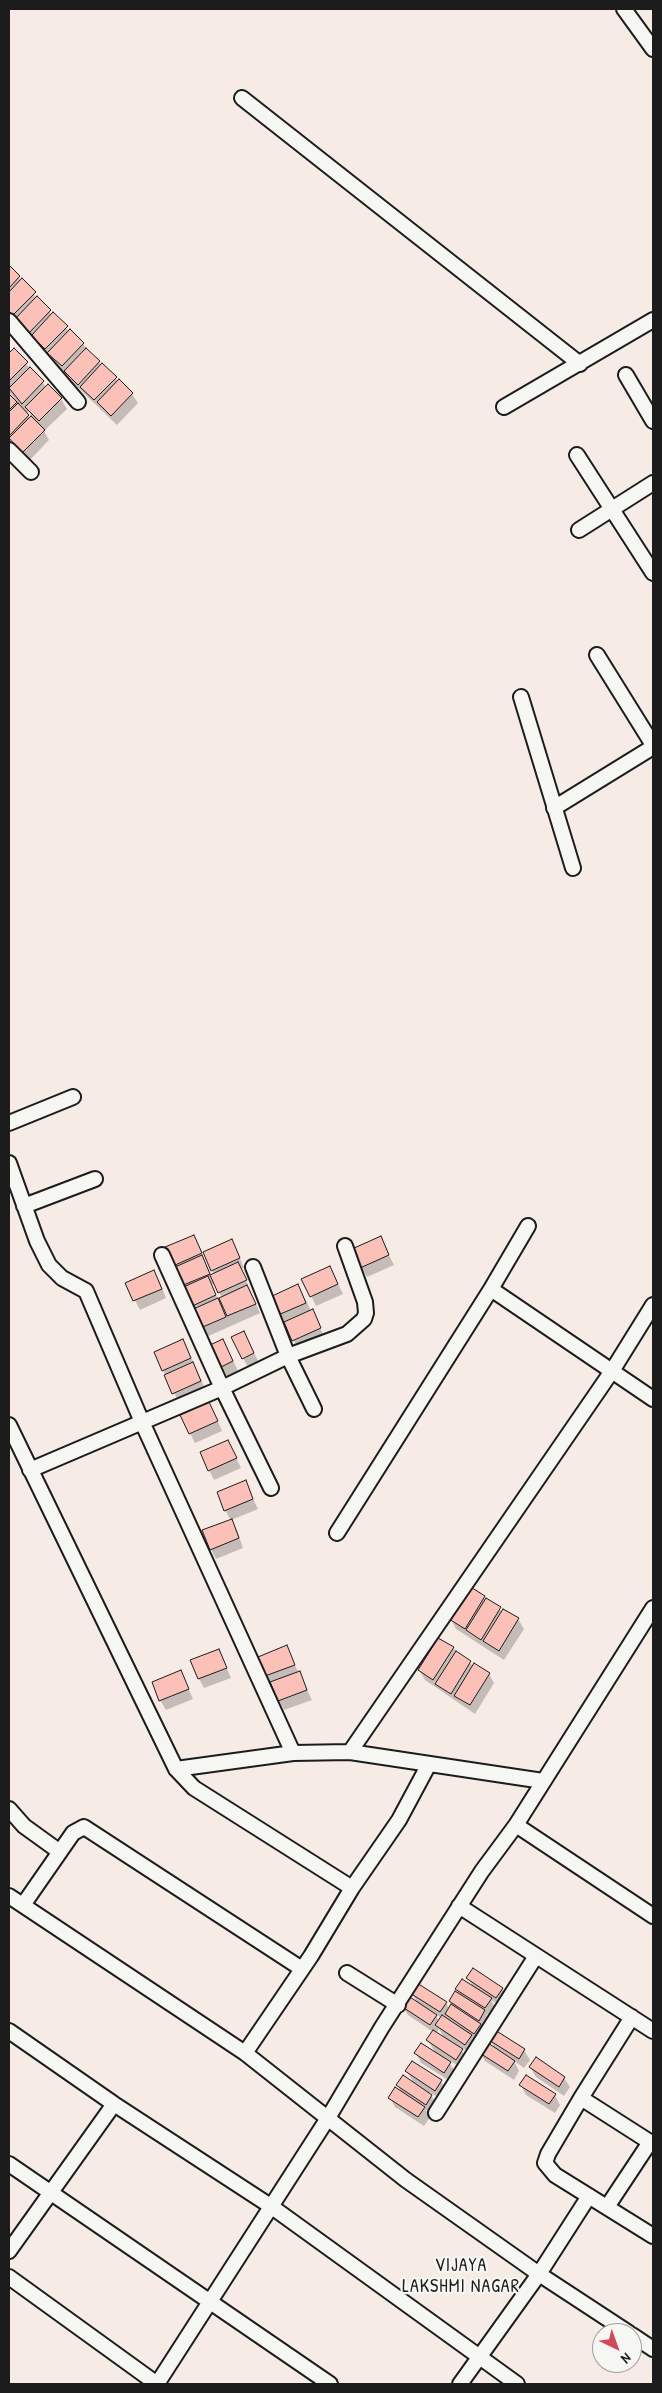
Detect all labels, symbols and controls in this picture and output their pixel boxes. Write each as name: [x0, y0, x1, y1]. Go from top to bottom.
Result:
district label: VIJAYA LAKSHMI NAGAR: [401, 2255, 521, 2298]
north arrow: [592, 2323, 642, 2373]
text: N: [618, 2349, 636, 2368]

